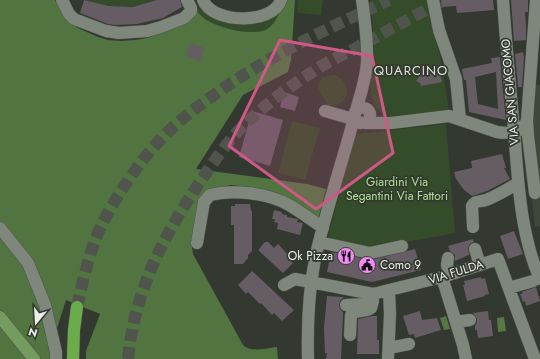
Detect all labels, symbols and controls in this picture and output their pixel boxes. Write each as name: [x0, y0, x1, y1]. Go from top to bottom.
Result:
street label: VIA SAN GIACOMO: [496, 38, 524, 146]
district label: QUARCINO: [374, 61, 448, 80]
park label: Giardini Via Segantini Via Fattori: [346, 173, 448, 205]
restaurant icon: Ok Pizza: [336, 246, 356, 266]
place label: Ok Pizza: [288, 247, 333, 265]
public building icon: Como 9: [357, 255, 377, 275]
street label: VIA FULDA: [426, 255, 486, 289]
place label: Como 9: [380, 256, 421, 274]
north arrow: [16, 303, 56, 343]
text: N: [26, 324, 40, 341]

